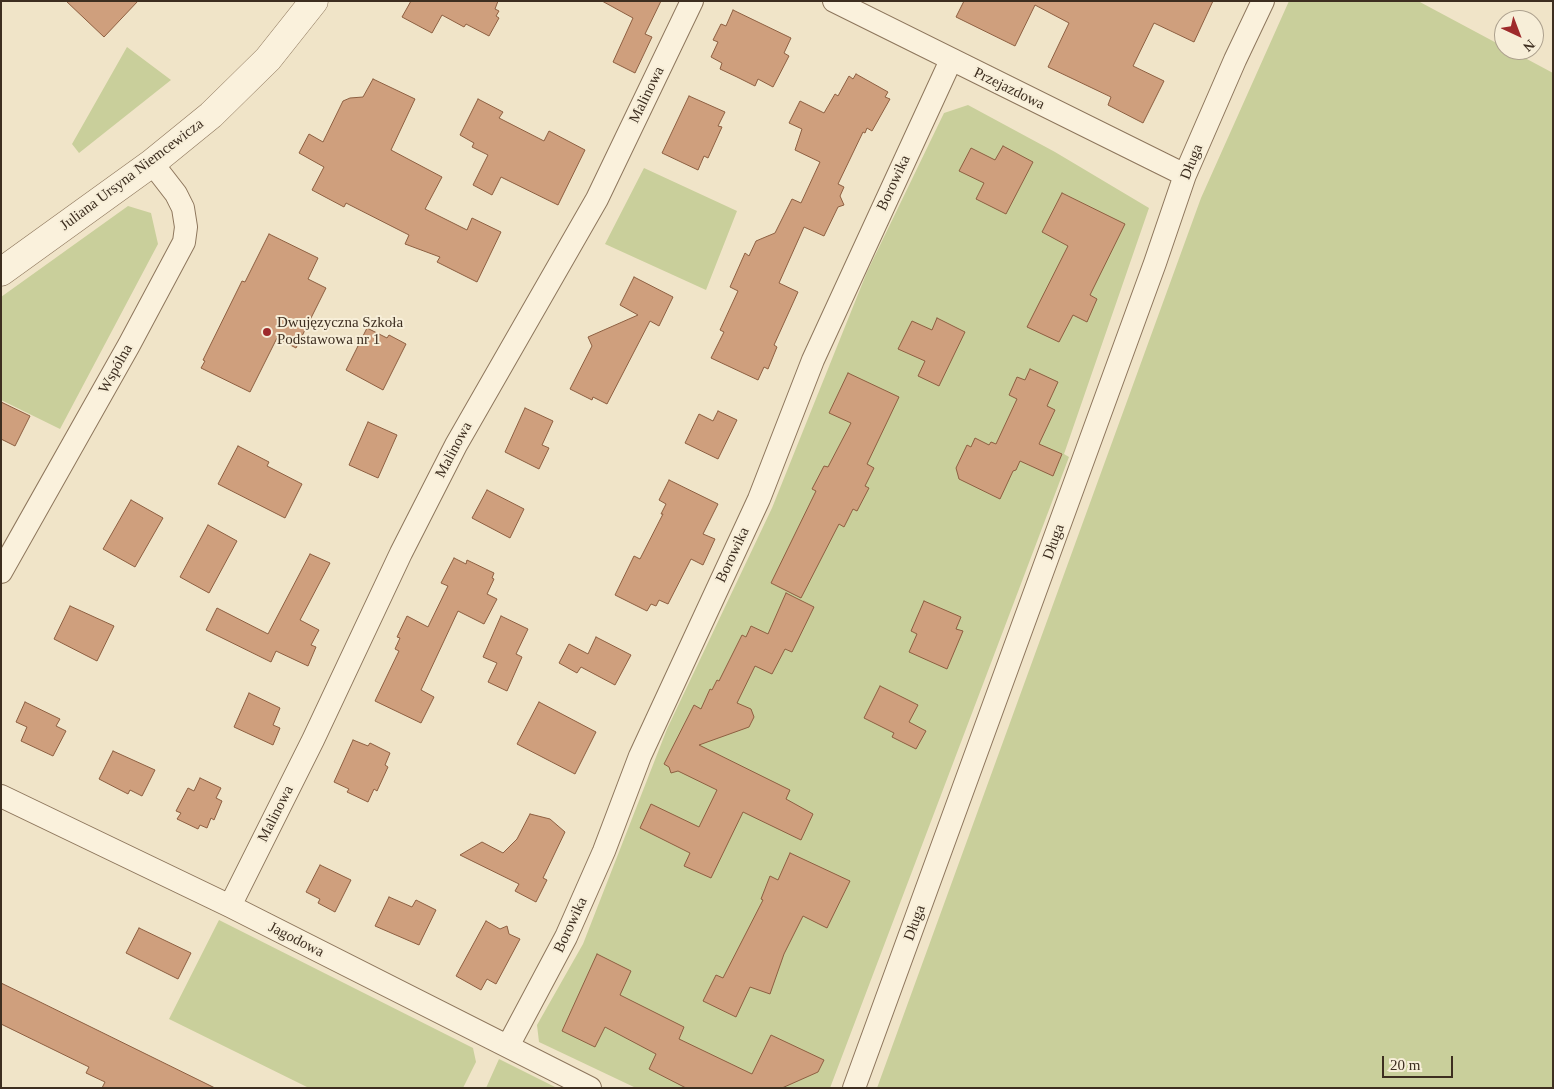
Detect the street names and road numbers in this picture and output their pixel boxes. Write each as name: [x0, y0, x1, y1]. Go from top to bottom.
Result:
street label: Malinowa: [626, 64, 668, 126]
street label: Przejazdowa: [971, 64, 1047, 114]
street label: Juliana Ursyna Niemcewicza: [57, 115, 207, 235]
street label: Długa: [1177, 142, 1207, 182]
street label: Borowika: [873, 152, 915, 214]
street label: Wspólna: [95, 341, 137, 397]
street label: Malinowa: [432, 419, 476, 481]
street label: Długa: [1039, 522, 1069, 562]
street label: Borowika: [712, 524, 754, 586]
street label: Malinowa: [254, 783, 298, 845]
street label: Borowika: [550, 894, 592, 956]
street label: Długa: [900, 903, 930, 943]
street label: Jagodowa: [265, 918, 327, 962]

